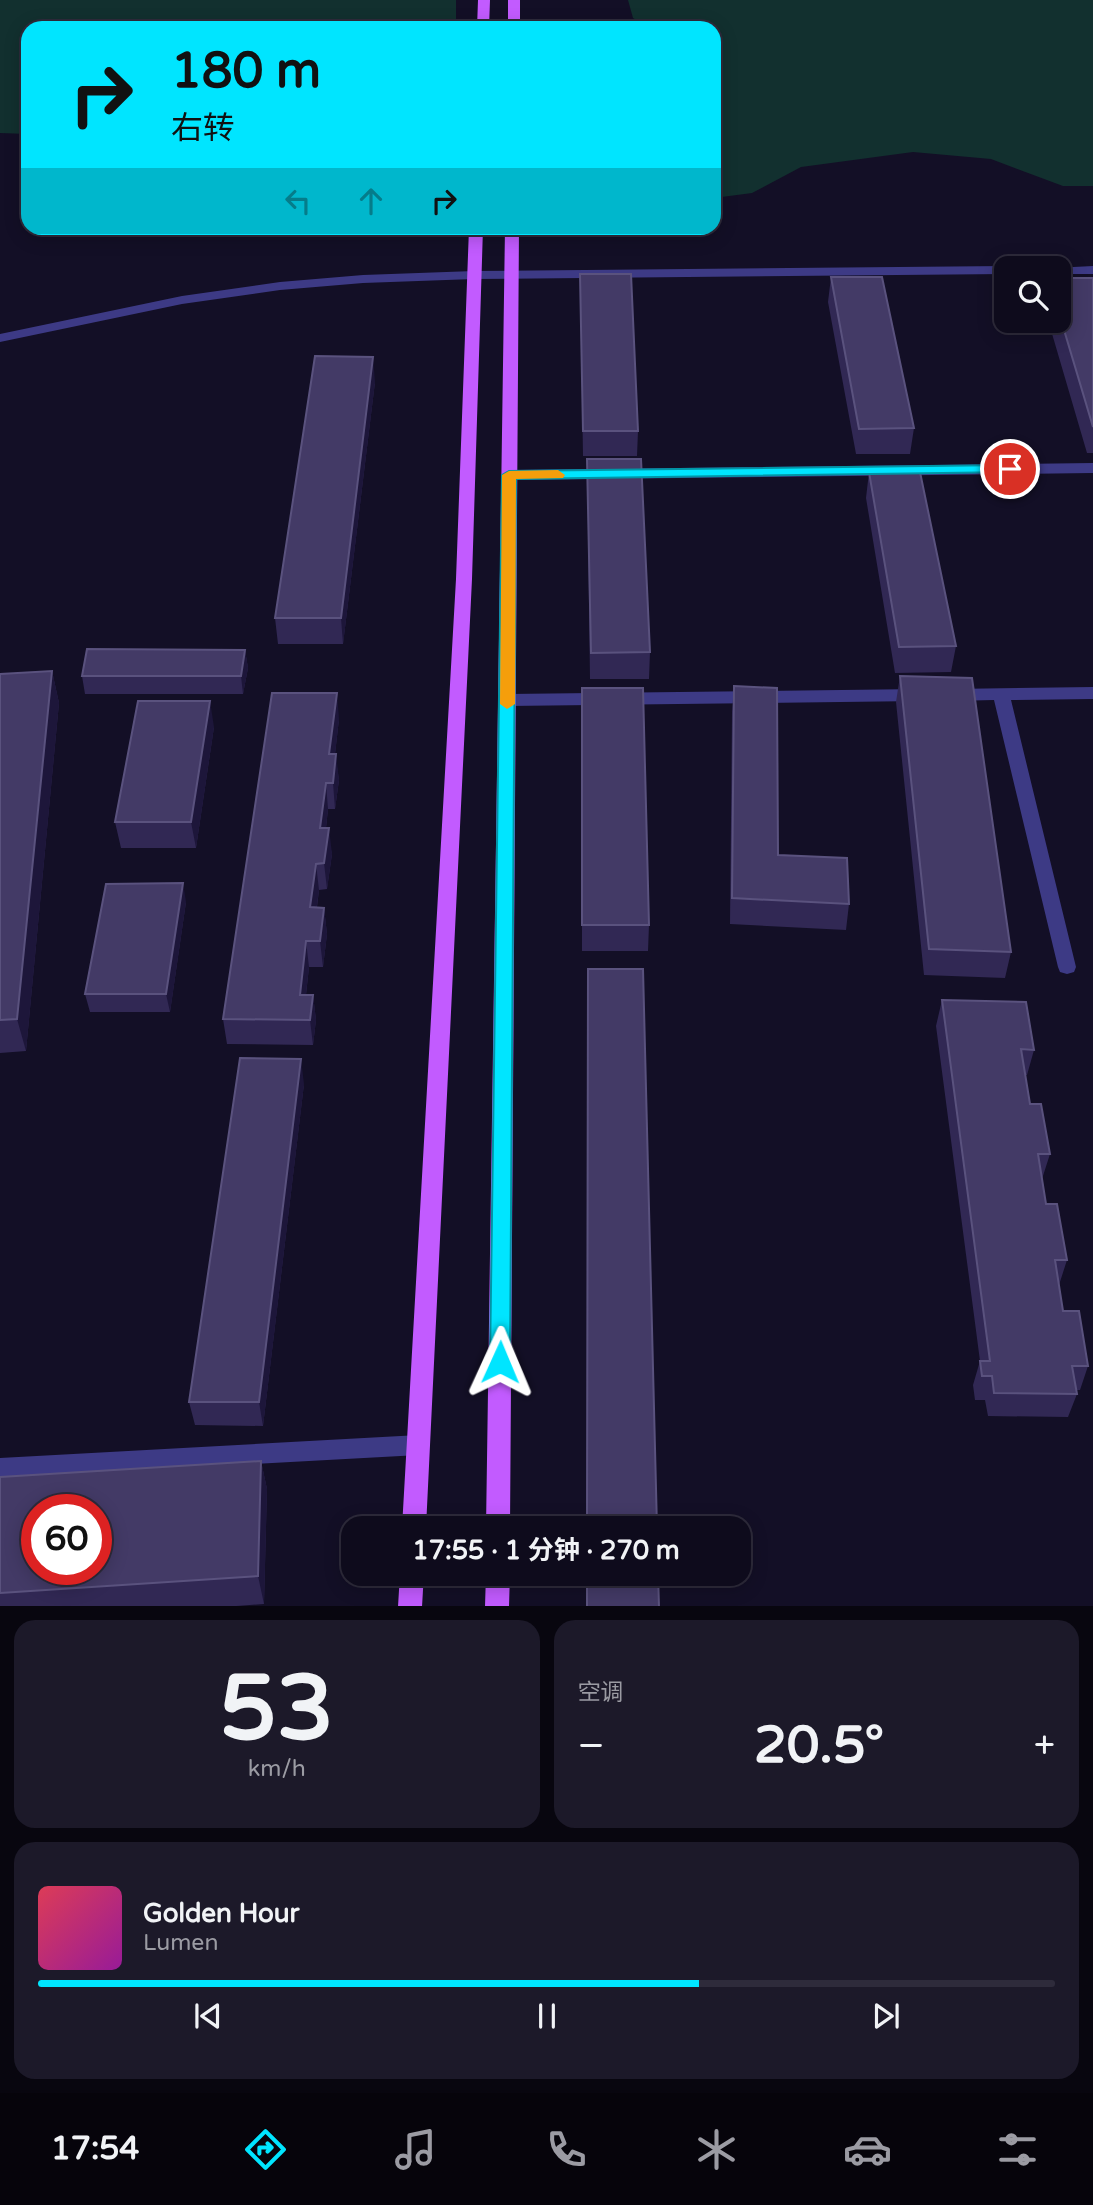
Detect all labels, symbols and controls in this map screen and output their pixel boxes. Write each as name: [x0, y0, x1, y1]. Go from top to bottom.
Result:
text: 180 m: [171, 42, 321, 101]
icon: right: [56, 49, 147, 140]
text: 右转: [171, 110, 235, 148]
icon: left: [279, 182, 317, 220]
icon: ahead: [352, 182, 390, 220]
icon: right: [425, 182, 463, 220]
map controls: [994, 256, 1071, 333]
button: search: [994, 256, 1071, 333]
pin: [980, 439, 1040, 499]
icon: arrive: [991, 450, 1029, 488]
position arrow: [463, 1325, 537, 1399]
speed limit sign: 60: [21, 1494, 112, 1585]
text: 17:55 · 1 分钟 · 270 m: [412, 1535, 680, 1566]
text: 53: [220, 1654, 334, 1764]
text: 空调: [578, 1679, 624, 1707]
text: 20.5°: [754, 1714, 884, 1777]
text: −: [578, 1723, 605, 1769]
text: +: [1034, 1723, 1055, 1769]
text: km/h: [248, 1755, 306, 1783]
text: Golden Hour: [143, 1898, 300, 1929]
text: Lumen: [143, 1929, 218, 1957]
icon: previous: [189, 1997, 227, 2035]
icon: pause: [528, 1997, 566, 2035]
icon: next: [867, 1997, 905, 2035]
icon: directions: [241, 2125, 290, 2174]
icon: music: [391, 2125, 440, 2174]
icon: phone: [542, 2125, 591, 2174]
icon: climate: [692, 2125, 741, 2174]
icon: car: [843, 2125, 892, 2174]
icon: filters: [993, 2125, 1042, 2174]
text: 17:54: [51, 2130, 139, 2168]

